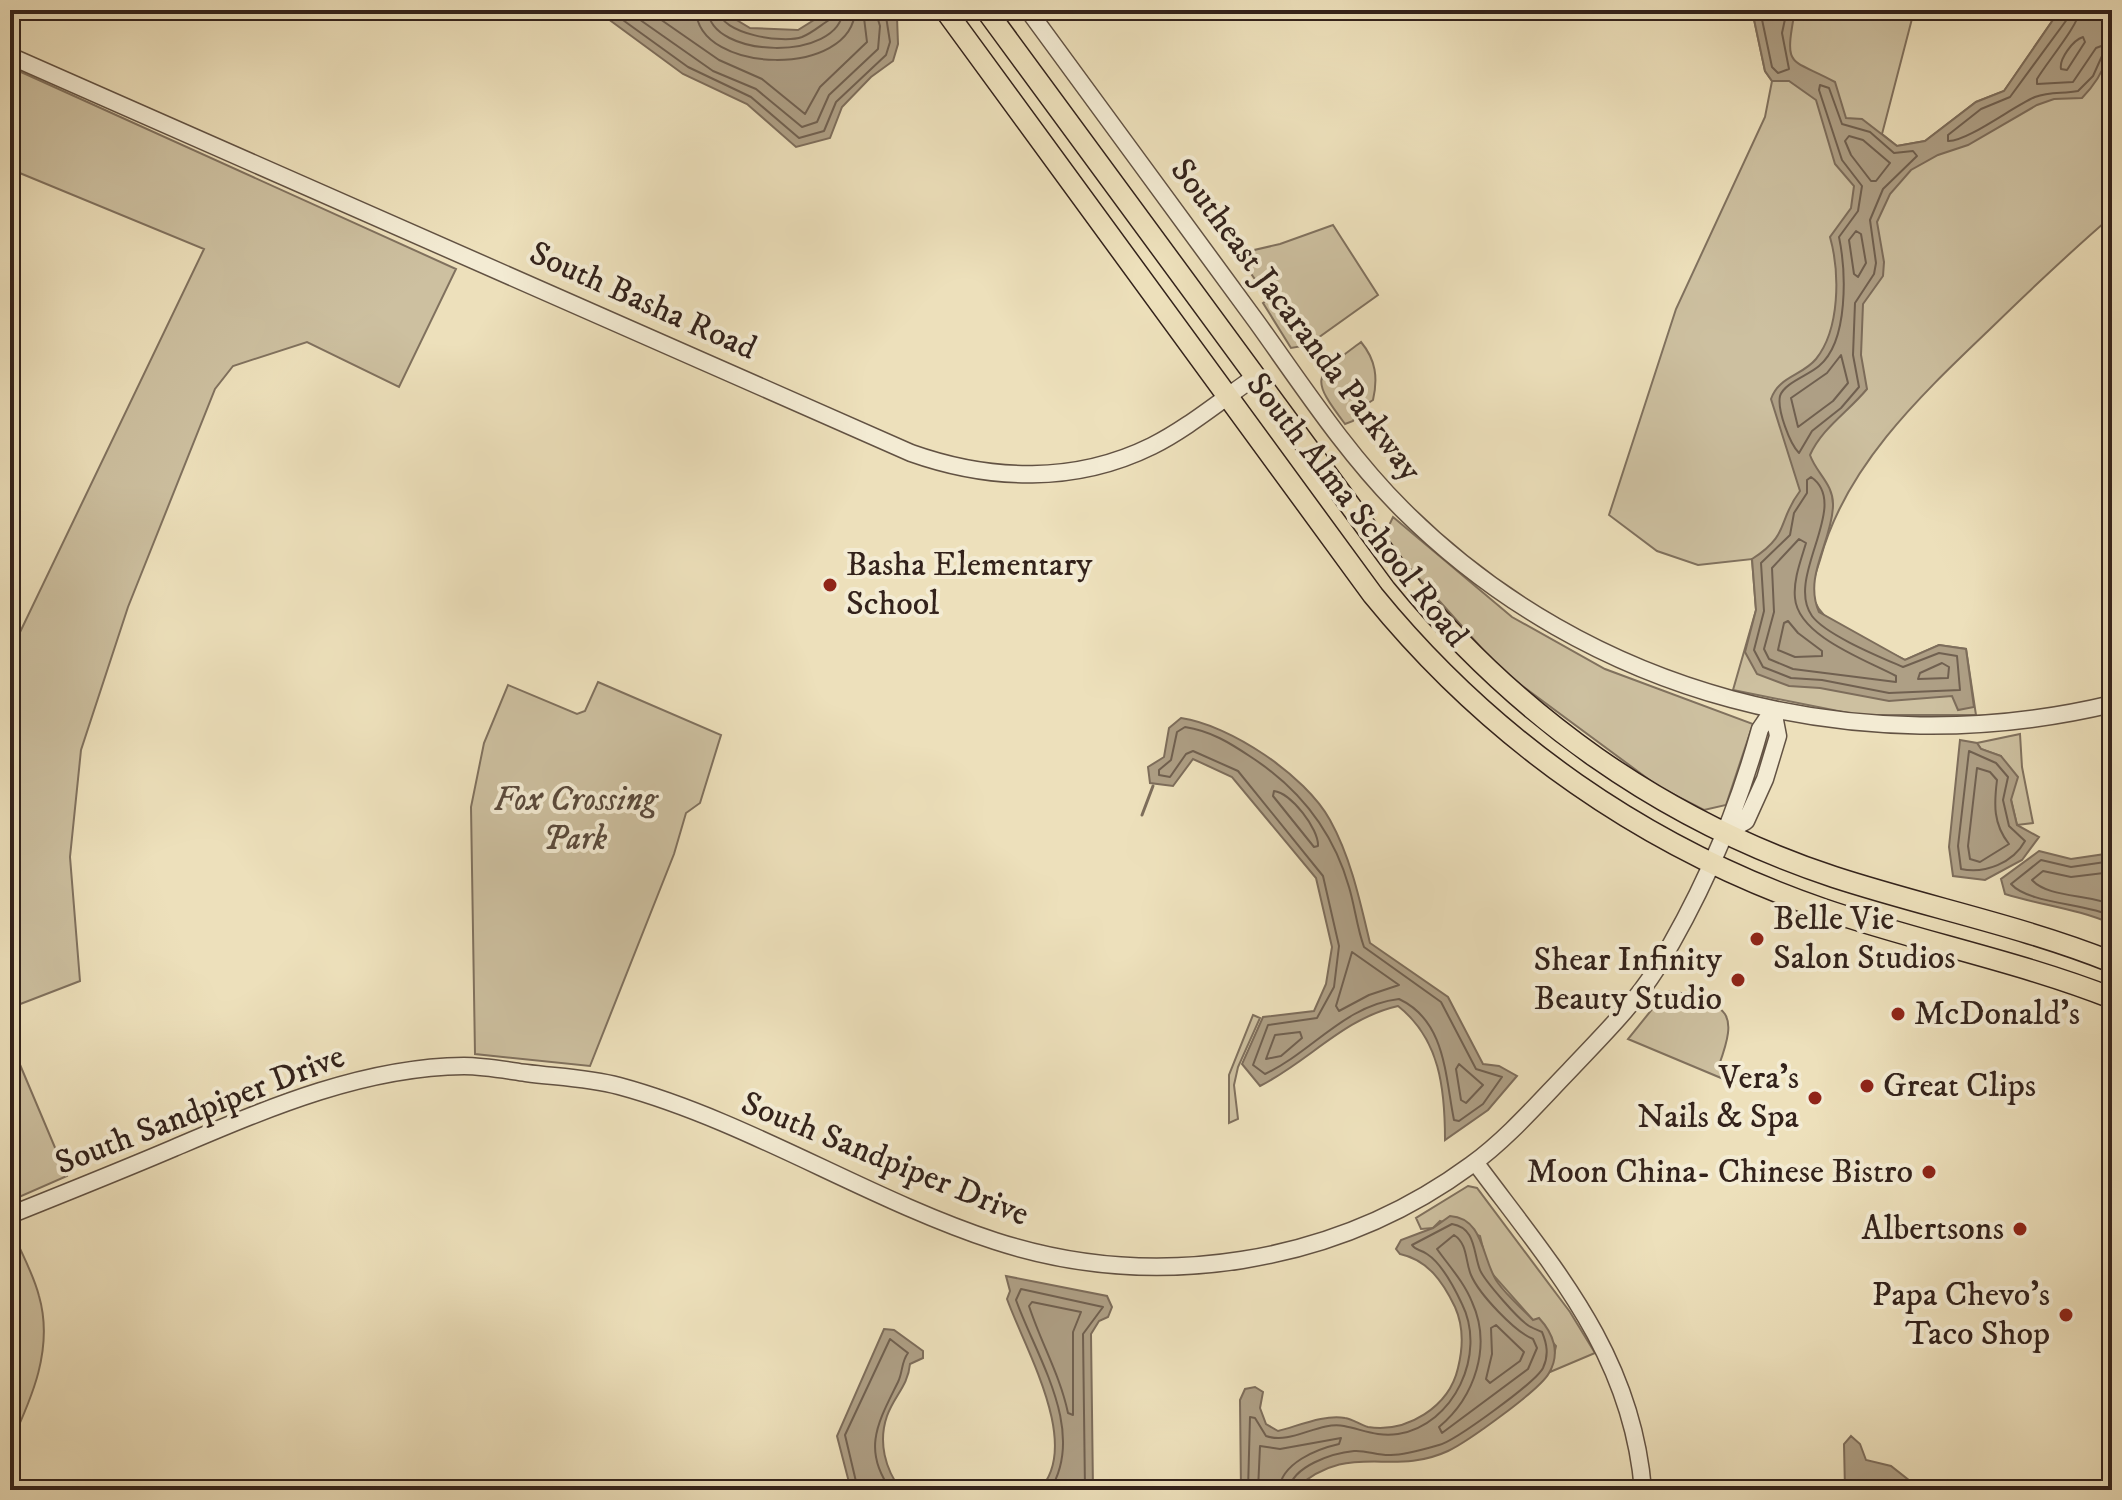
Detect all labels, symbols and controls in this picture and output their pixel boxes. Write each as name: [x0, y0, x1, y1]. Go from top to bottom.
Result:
street label: Southeast Jacaranda Parkway: [1161, 150, 1432, 490]
street label: South Basha Road: [523, 232, 763, 370]
street label: South Alma School Road: [1237, 364, 1477, 656]
place label: Basha Elementary School: [846, 544, 1093, 625]
marker: Basha Elementary School: [821, 576, 839, 594]
park label: Fox Crossing Park: [493, 779, 660, 860]
place label: Belle Vie Salon Studios: [1773, 898, 1956, 979]
marker: Belle Vie Salon Studios: [1748, 930, 1766, 948]
place label: Shear Infinity Beauty Studio: [1534, 939, 1723, 1020]
marker: Shear Infinity Beauty Studio: [1729, 971, 1747, 989]
place label: McDonald's: [1914, 993, 2080, 1035]
marker: McDonald's: [1889, 1005, 1907, 1023]
street label: South Sandpiper Drive: [49, 1036, 351, 1184]
place label: Vera's Nails & Spa: [1637, 1057, 1800, 1138]
place label: Great Clips: [1883, 1065, 2036, 1107]
marker: Great Clips: [1858, 1077, 1876, 1095]
street label: South Sandpiper Drive: [735, 1082, 1035, 1236]
marker: Vera's Nails & Spa: [1806, 1089, 1824, 1107]
place label: Moon China- Chinese Bistro: [1527, 1151, 1913, 1193]
marker: Moon China- Chinese Bistro: [1920, 1163, 1938, 1181]
place label: Albertsons: [1862, 1208, 2004, 1250]
marker: Albertsons: [2011, 1220, 2029, 1238]
place label: Papa Chevo's Taco Shop: [1872, 1274, 2050, 1355]
marker: Papa Chevo's Taco Shop: [2057, 1306, 2075, 1324]

